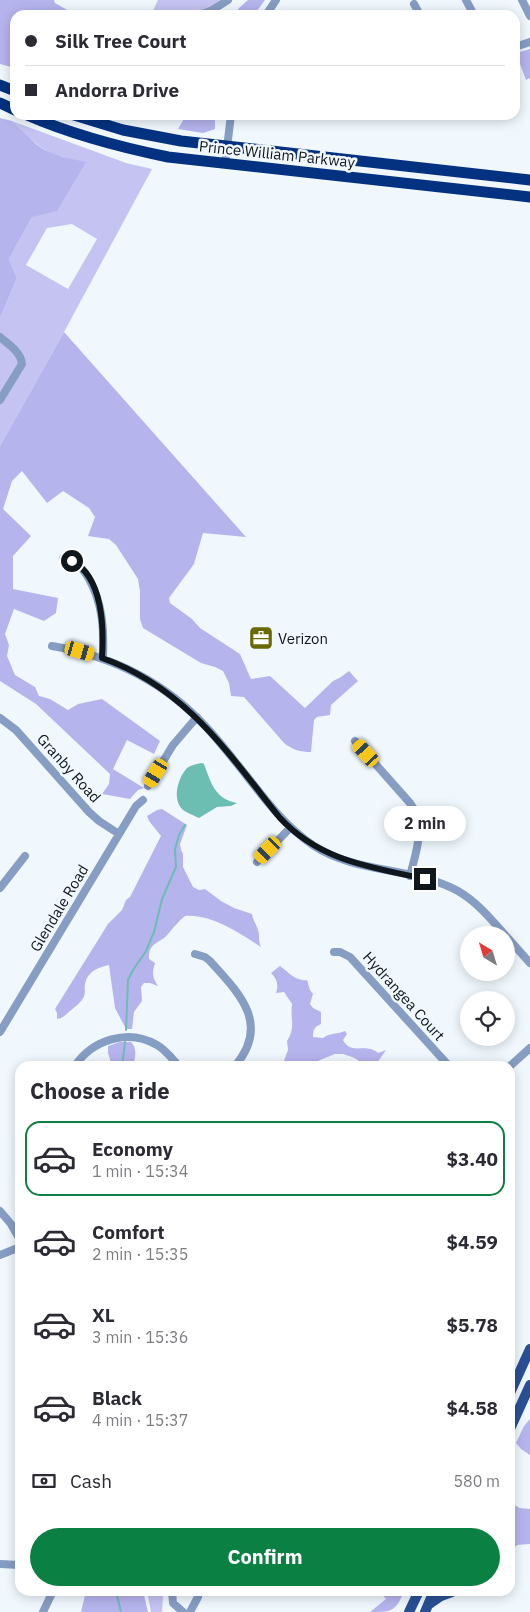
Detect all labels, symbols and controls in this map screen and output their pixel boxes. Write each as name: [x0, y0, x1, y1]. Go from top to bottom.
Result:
text: Silk Tree Court: [55, 29, 187, 53]
text: Andorra Drive: [55, 78, 179, 102]
street label: Prince William Parkway: [198, 136, 356, 172]
route start: [61, 550, 83, 572]
office icon: Verizon: [248, 625, 274, 651]
place label: Verizon: [278, 629, 328, 648]
car: [63, 640, 96, 662]
street label: Granby Road: [33, 729, 105, 807]
car: [350, 737, 381, 769]
car: [141, 756, 170, 790]
callout: 2 min: [384, 806, 466, 842]
text: 2 min: [404, 813, 446, 833]
car: [252, 834, 283, 866]
street label: Glendale Road: [26, 861, 92, 955]
route end: [414, 868, 436, 890]
north arrow: [460, 926, 515, 981]
map controls: [460, 926, 515, 1046]
street label: Hydrangea Court: [359, 948, 449, 1044]
button: locate: [460, 991, 515, 1046]
text: Choose a ride: [30, 1076, 170, 1105]
icon: car: [32, 1136, 77, 1181]
text: Economy: [92, 1137, 173, 1161]
text: $3.40: [446, 1147, 498, 1171]
text: 1 min · 15:34: [92, 1161, 188, 1181]
icon: car: [32, 1219, 77, 1264]
text: Comfort: [92, 1220, 165, 1244]
text: $4.59: [446, 1230, 498, 1254]
text: 2 min · 15:35: [92, 1244, 188, 1264]
icon: car: [32, 1302, 77, 1347]
text: XL: [92, 1303, 115, 1327]
text: $5.78: [446, 1313, 498, 1337]
text: 3 min · 15:36: [92, 1327, 188, 1347]
icon: car: [32, 1385, 77, 1430]
text: Black: [92, 1386, 142, 1410]
text: $4.58: [446, 1396, 498, 1420]
text: 4 min · 15:37: [92, 1410, 188, 1430]
icon: cash: [30, 1467, 58, 1495]
text: Cash: [70, 1469, 112, 1493]
text: 580 m: [453, 1471, 500, 1491]
button: Confirm: [30, 1528, 500, 1586]

